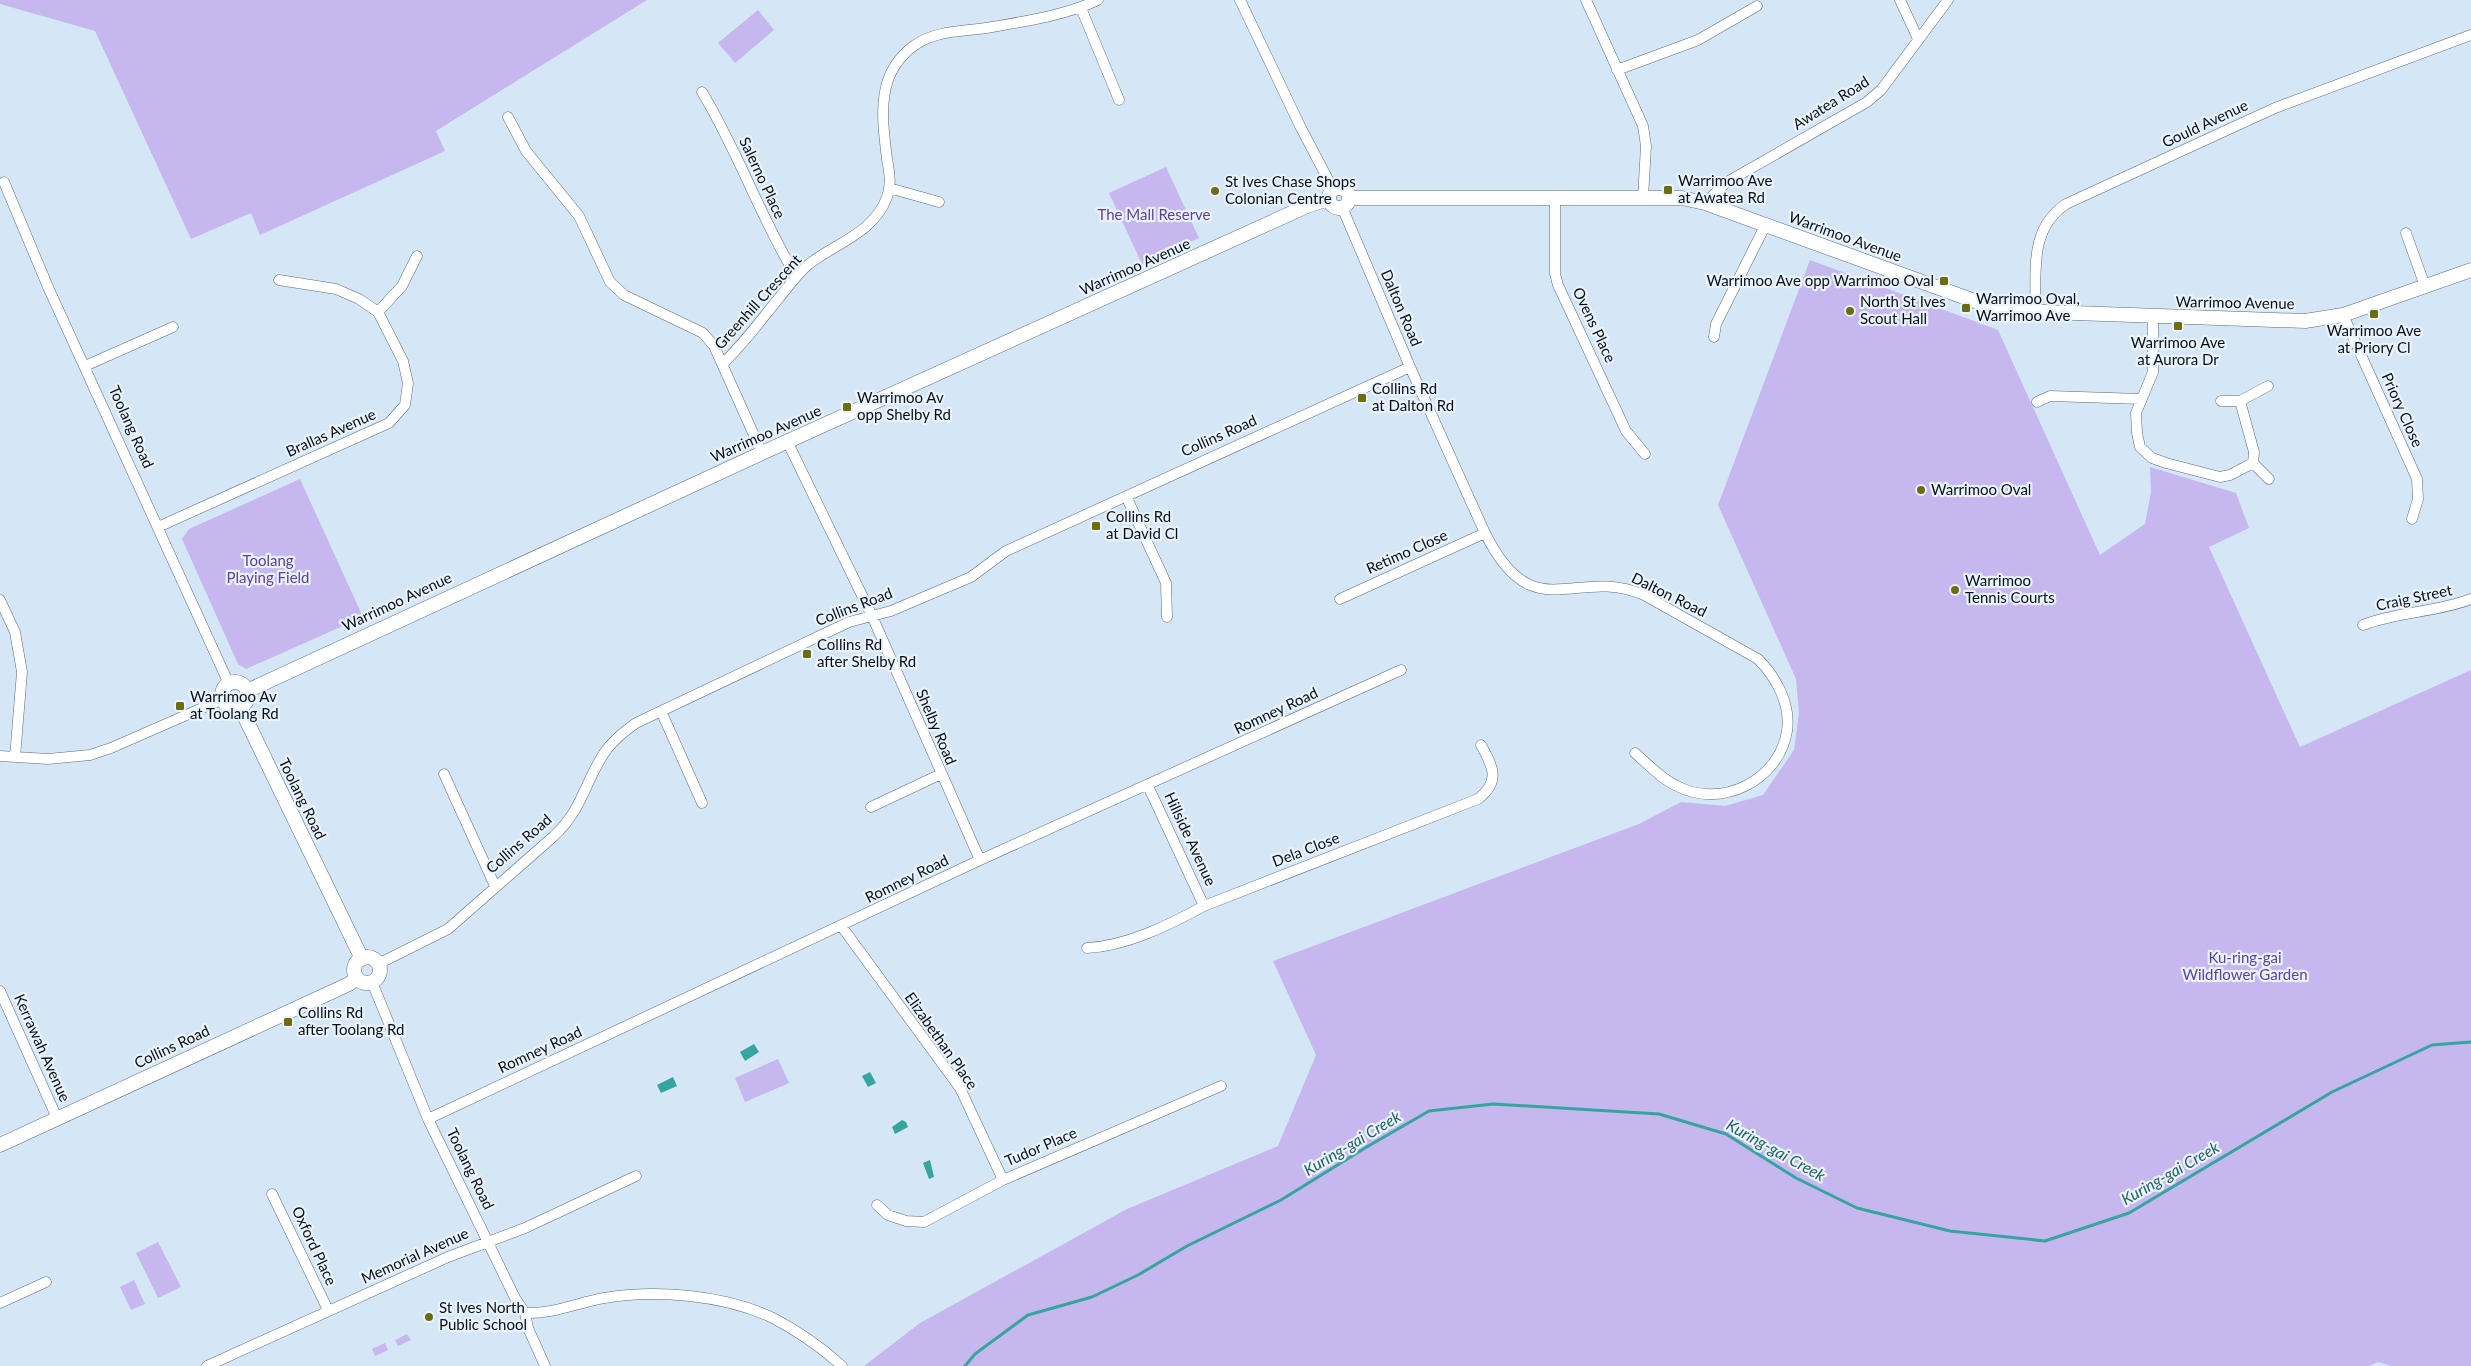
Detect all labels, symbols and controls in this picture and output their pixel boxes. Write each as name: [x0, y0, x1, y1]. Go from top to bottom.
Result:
street label: Awatea Road: [1789, 72, 1872, 133]
street label: Gould Avenue: [2159, 95, 2250, 151]
street label: Salerno Place: [736, 134, 790, 221]
place label: Warrimoo Ave at Awatea Rd: [1678, 171, 1772, 206]
place label: St Ives Chase Shops Colonian Centre: [1225, 172, 1356, 207]
marker: Warrimoo Ave at Awatea Rd: [1662, 184, 1674, 196]
marker: St Ives Chase Shops Colonian Centre: [1209, 185, 1221, 197]
park label: The Mall Reserve: [1097, 205, 1211, 223]
street label: Warrimoo Avenue: [1786, 207, 1904, 265]
street label: Warrimoo Avenue: [1077, 234, 1193, 299]
street label: Greenhill Crescent: [710, 250, 805, 352]
street label: Dalton Road: [1378, 267, 1426, 349]
place label: Warrimoo Ave opp Warrimoo Oval: [1706, 271, 1934, 289]
marker: Warrimoo Ave opp Warrimoo Oval: [1938, 275, 1950, 287]
street label: Ovens Place: [1570, 284, 1620, 365]
place label: Warrimoo Oval, Warrimoo Ave: [1976, 289, 2080, 324]
place label: North St Ives Scout Hall: [1860, 292, 1946, 327]
street label: Warrimoo Avenue: [2175, 292, 2295, 312]
marker: Warrimoo Oval, Warrimoo Ave: [1960, 302, 1972, 314]
marker: North St Ives Scout Hall: [1844, 305, 1856, 317]
marker: Warrimoo Ave at Priory Cl: [2368, 308, 2380, 320]
marker: Warrimoo Ave at Aurora Dr: [2172, 320, 2184, 332]
place label: Warrimoo Ave at Priory Cl: [2327, 321, 2421, 356]
place label: Warrimoo Ave at Aurora Dr: [2131, 333, 2225, 368]
street label: Priory Close: [2379, 370, 2427, 450]
place label: Collins Rd at Dalton Rd: [1372, 379, 1454, 414]
street label: Toolang Road: [106, 383, 158, 471]
place label: Warrimoo Av opp Shelby Rd: [857, 388, 951, 423]
marker: Collins Rd at Dalton Rd: [1356, 392, 1368, 404]
street label: Warrimoo Avenue: [708, 401, 824, 466]
marker: Warrimoo Av opp Shelby Rd: [841, 401, 853, 413]
street label: Brallas Avenue: [283, 404, 378, 460]
street label: Collins Road: [1178, 410, 1259, 460]
place label: Warrimoo Oval: [1931, 480, 2031, 498]
marker: Warrimoo Oval: [1915, 484, 1927, 496]
place label: Collins Rd at David Cl: [1106, 507, 1178, 542]
marker: Collins Rd at David Cl: [1090, 520, 1102, 532]
street label: Retimo Close: [1363, 525, 1450, 577]
park label: Toolang Playing Field: [226, 551, 310, 586]
street label: Warrimoo Avenue: [339, 568, 454, 634]
street label: Dalton Road: [1629, 568, 1710, 620]
place label: Warrimoo Tennis Courts: [1965, 571, 2055, 606]
street label: Craig Street: [2374, 580, 2454, 614]
street label: Collins Road: [813, 583, 895, 629]
marker: Warrimoo Tennis Courts: [1949, 584, 1961, 596]
place label: Collins Rd after Shelby Rd: [817, 635, 916, 670]
marker: Collins Rd after Shelby Rd: [801, 648, 813, 660]
street label: Romney Road: [1231, 683, 1320, 737]
street label: Shelby Road: [913, 686, 961, 767]
place label: Warrimoo Av at Toolang Rd: [190, 687, 279, 722]
marker: Warrimoo Av at Toolang Rd: [174, 700, 186, 712]
street label: Toolang Road: [275, 755, 330, 842]
street label: Hillside Avenue: [1161, 789, 1221, 888]
street label: Collins Road: [482, 810, 555, 877]
street label: Dela Close: [1269, 828, 1342, 870]
street label: Romney Road: [862, 850, 951, 906]
park label: Ku-ring-gai Wildflower Garden: [2182, 948, 2308, 983]
street label: Elizabethan Place: [902, 988, 982, 1093]
street label: Kerrawah Avenue: [11, 991, 75, 1104]
place label: Collins Rd after Toolang Rd: [298, 1003, 404, 1038]
marker: Collins Rd after Toolang Rd: [282, 1016, 294, 1028]
street label: Collins Road: [131, 1021, 212, 1071]
street label: Romney Road: [495, 1022, 584, 1076]
water label: Kuring-gai Creek: [1300, 1106, 1404, 1179]
water label: Kuring-gai Creek: [1724, 1115, 1829, 1185]
street label: Tudor Place: [1002, 1123, 1079, 1169]
street label: Toolang Road: [443, 1125, 498, 1212]
water label: Kuring-gai Creek: [2117, 1137, 2222, 1208]
street label: Oxford Place: [289, 1203, 341, 1288]
street label: Memorial Avenue: [358, 1223, 471, 1287]
place label: St Ives North Public School: [439, 1298, 527, 1333]
marker: St Ives North Public School: [423, 1311, 435, 1323]

